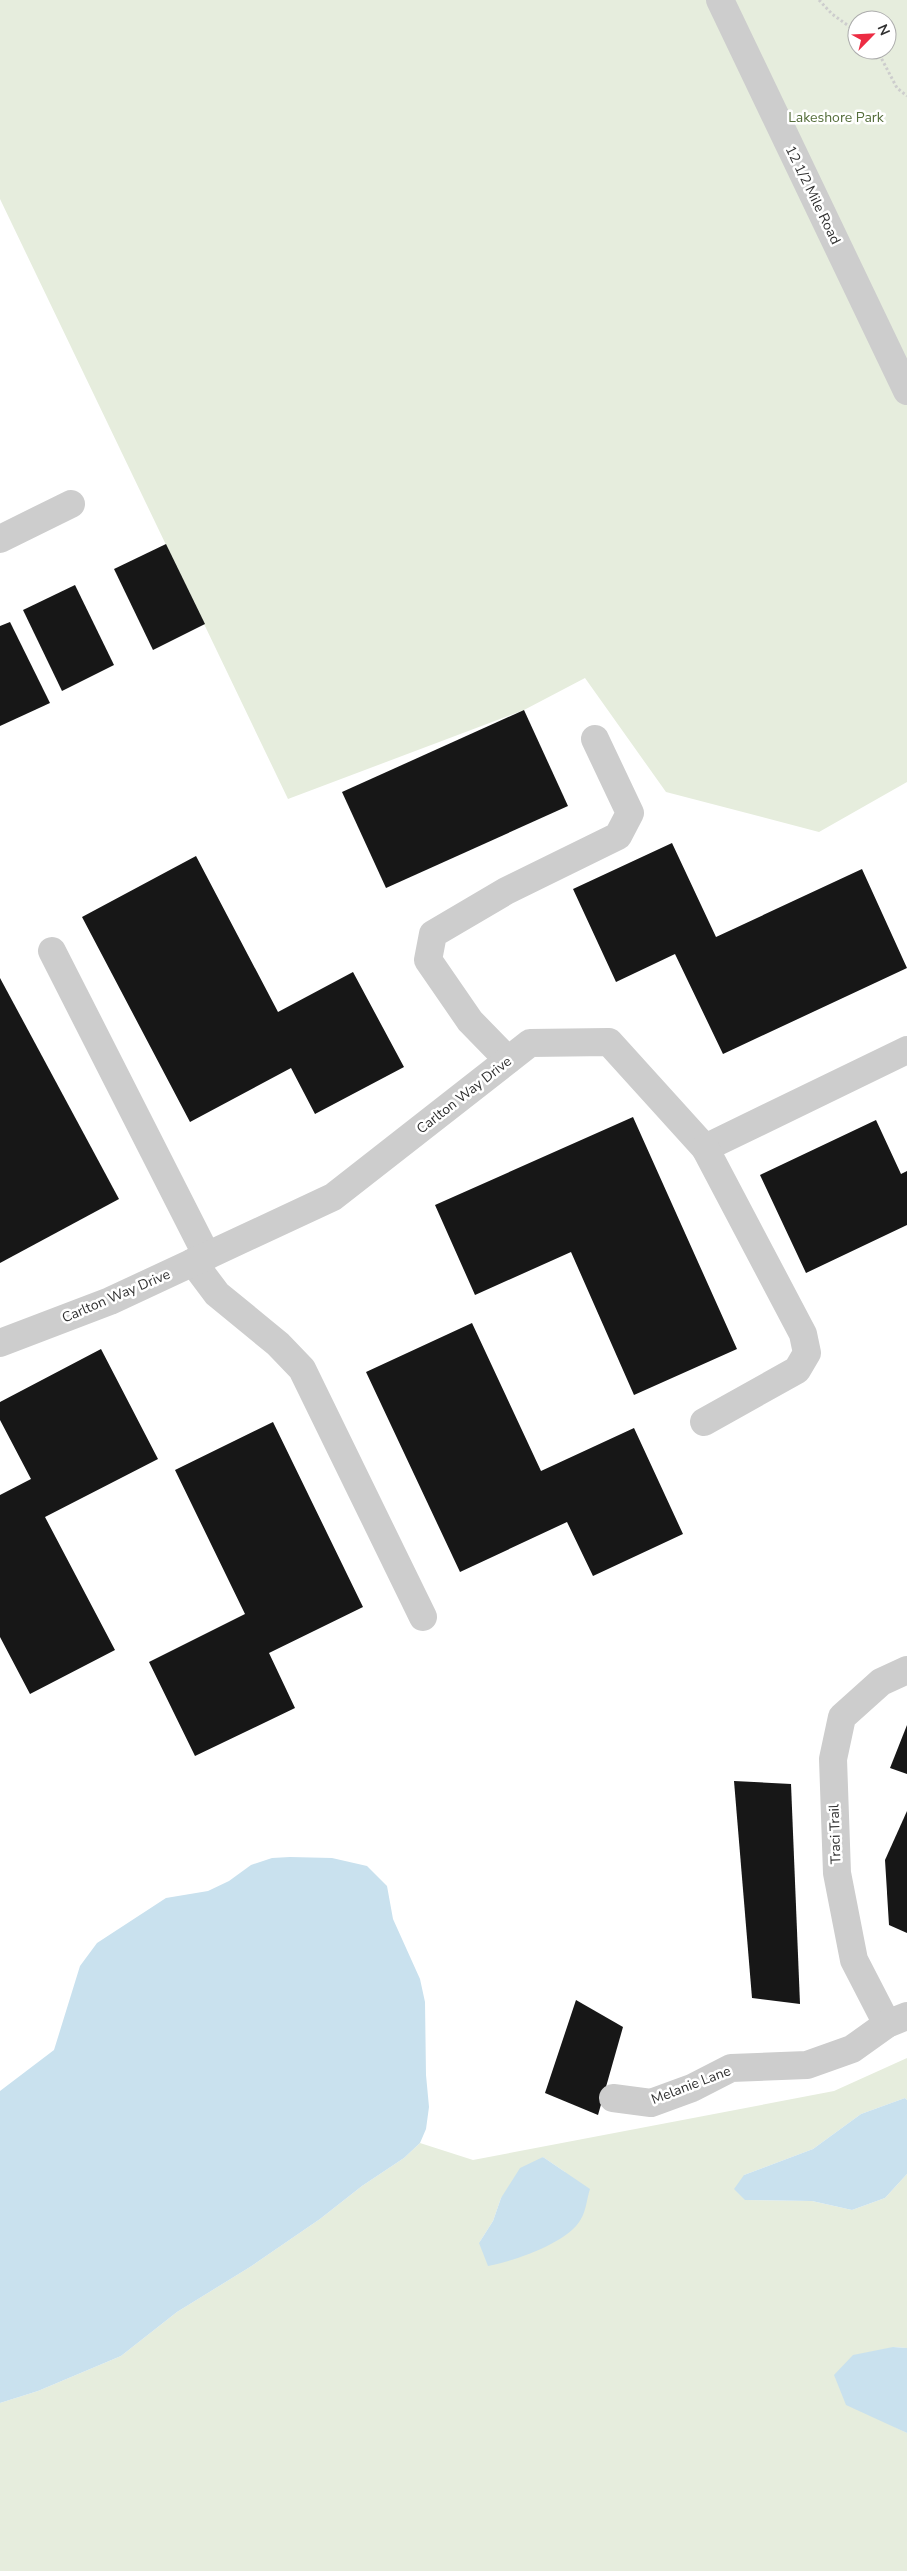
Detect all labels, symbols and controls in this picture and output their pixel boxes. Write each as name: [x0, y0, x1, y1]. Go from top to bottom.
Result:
north arrow: [847, 10, 897, 60]
text: N: [873, 21, 894, 39]
park label: Lakeshore Park: [788, 108, 885, 127]
street label: 12 1/2 Mile Road: [781, 142, 845, 248]
street label: Carlton Way Drive: [413, 1052, 515, 1138]
street label: Carlton Way Drive: [59, 1265, 173, 1327]
street label: Traci Trail: [824, 1803, 846, 1864]
street label: Melanie Lane: [649, 2061, 733, 2109]

